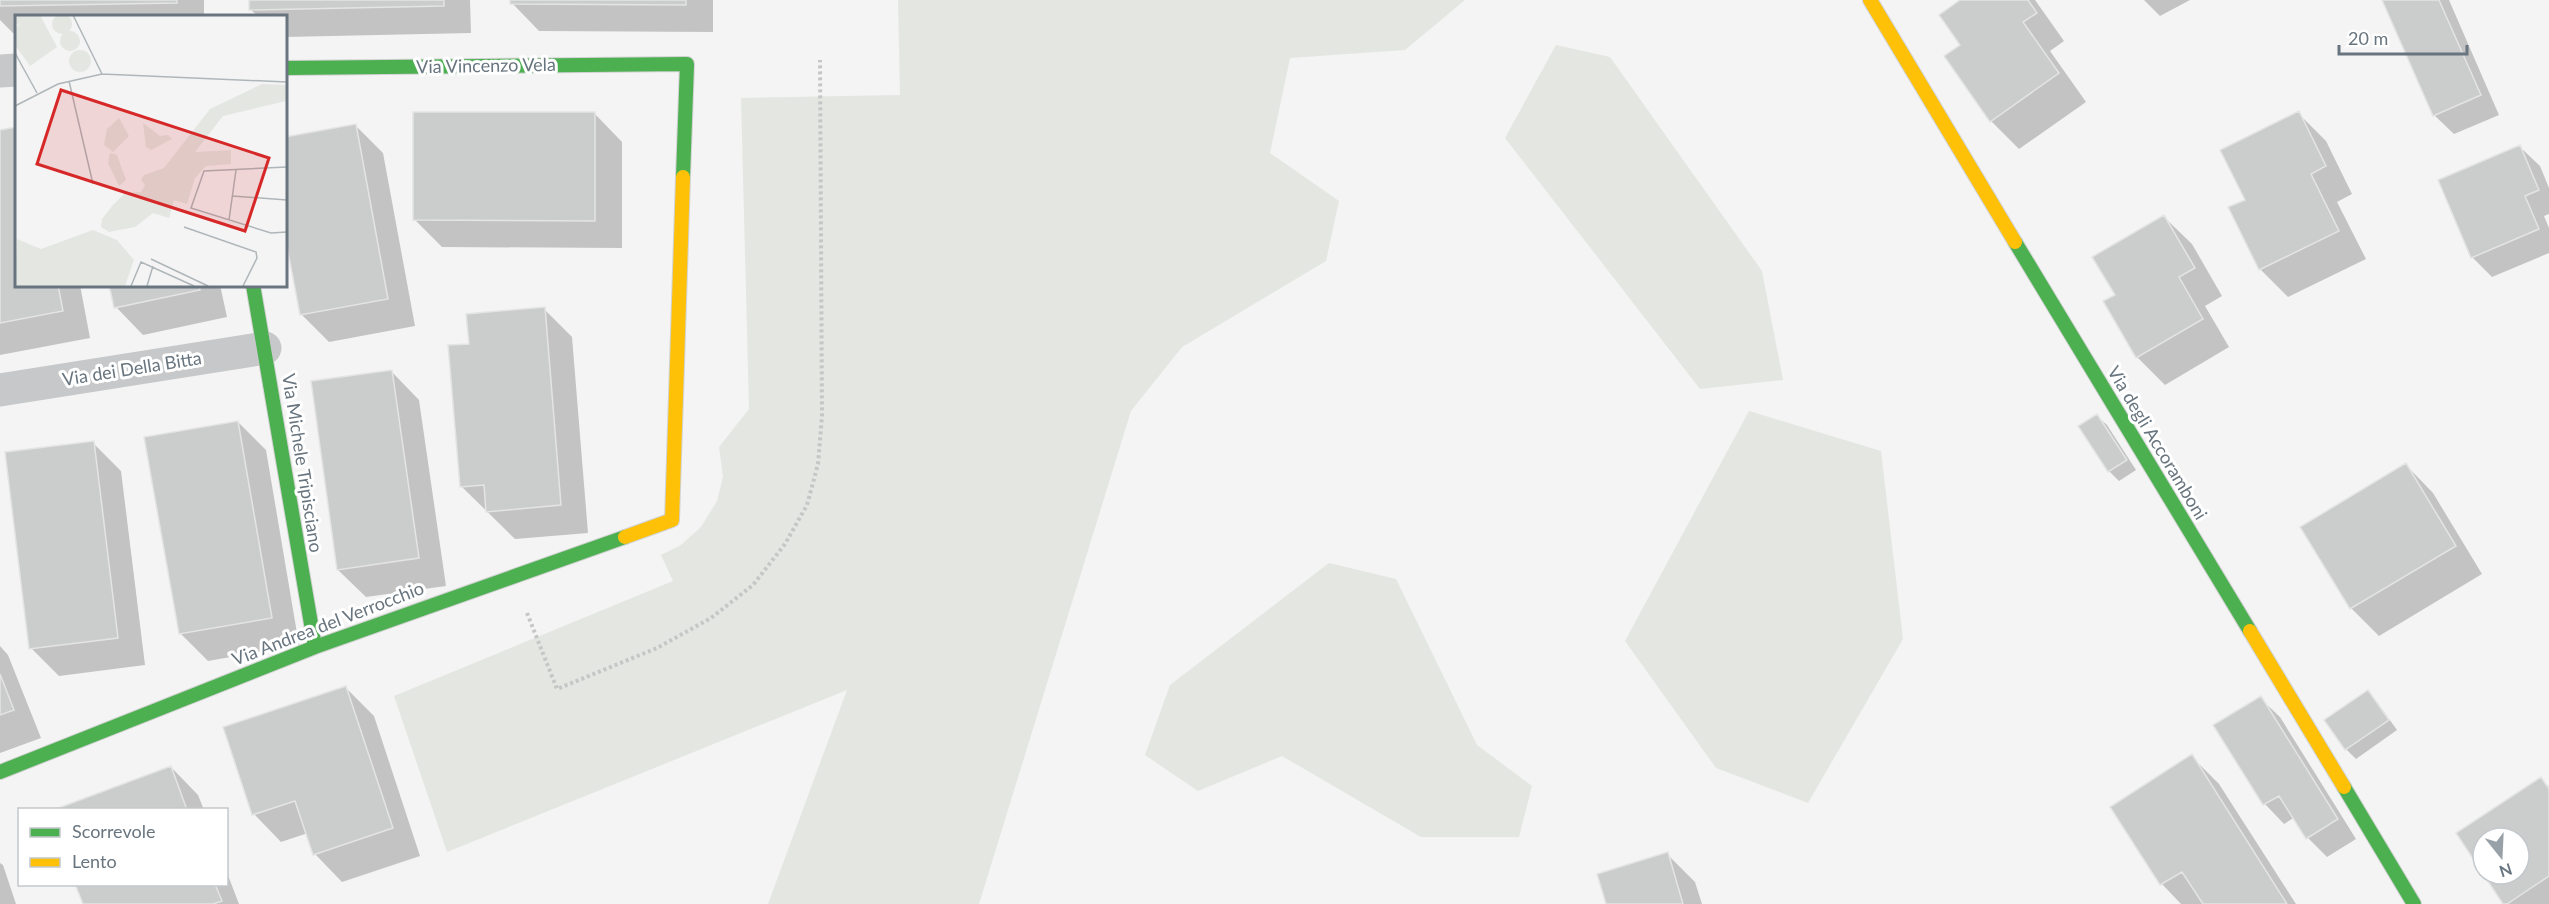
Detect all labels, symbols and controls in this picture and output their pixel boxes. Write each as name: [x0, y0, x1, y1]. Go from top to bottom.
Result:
inset map: [15, 15, 286, 286]
scale bar: [2339, 18, 2466, 56]
text: 20 m: [2348, 27, 2388, 49]
street label: Via Vincenzo Vela: [416, 53, 556, 77]
street label: Via dei Della Bitta: [61, 346, 203, 390]
street label: Via degli Accoramboni: [2103, 362, 2212, 523]
street label: Via Michele Tripisciano: [278, 372, 328, 554]
street label: Via Andrea del Verrocchio: [229, 576, 427, 670]
legend: [18, 808, 228, 886]
text: Scorrevole: [72, 820, 155, 842]
north arrow: [2471, 826, 2531, 886]
text: Lento: [72, 850, 117, 872]
text: N: [2497, 860, 2515, 882]

